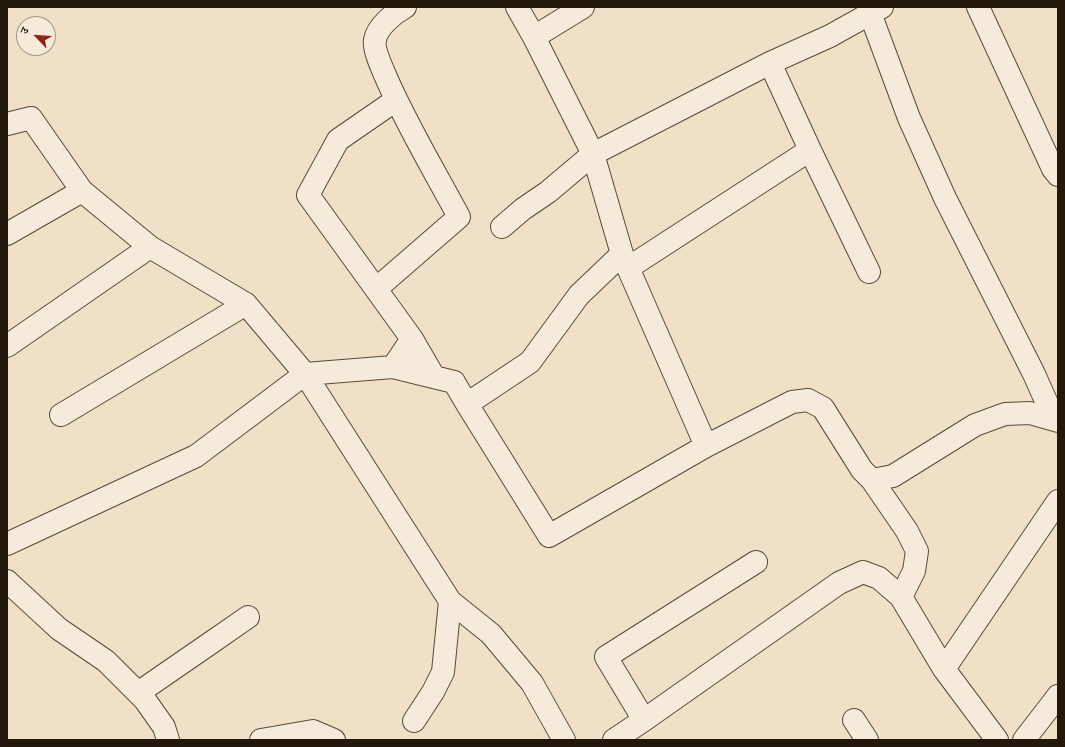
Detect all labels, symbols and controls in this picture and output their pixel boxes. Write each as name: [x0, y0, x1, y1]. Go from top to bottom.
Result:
north arrow: [16, 16, 56, 56]
text: उ: [19, 26, 32, 36]

